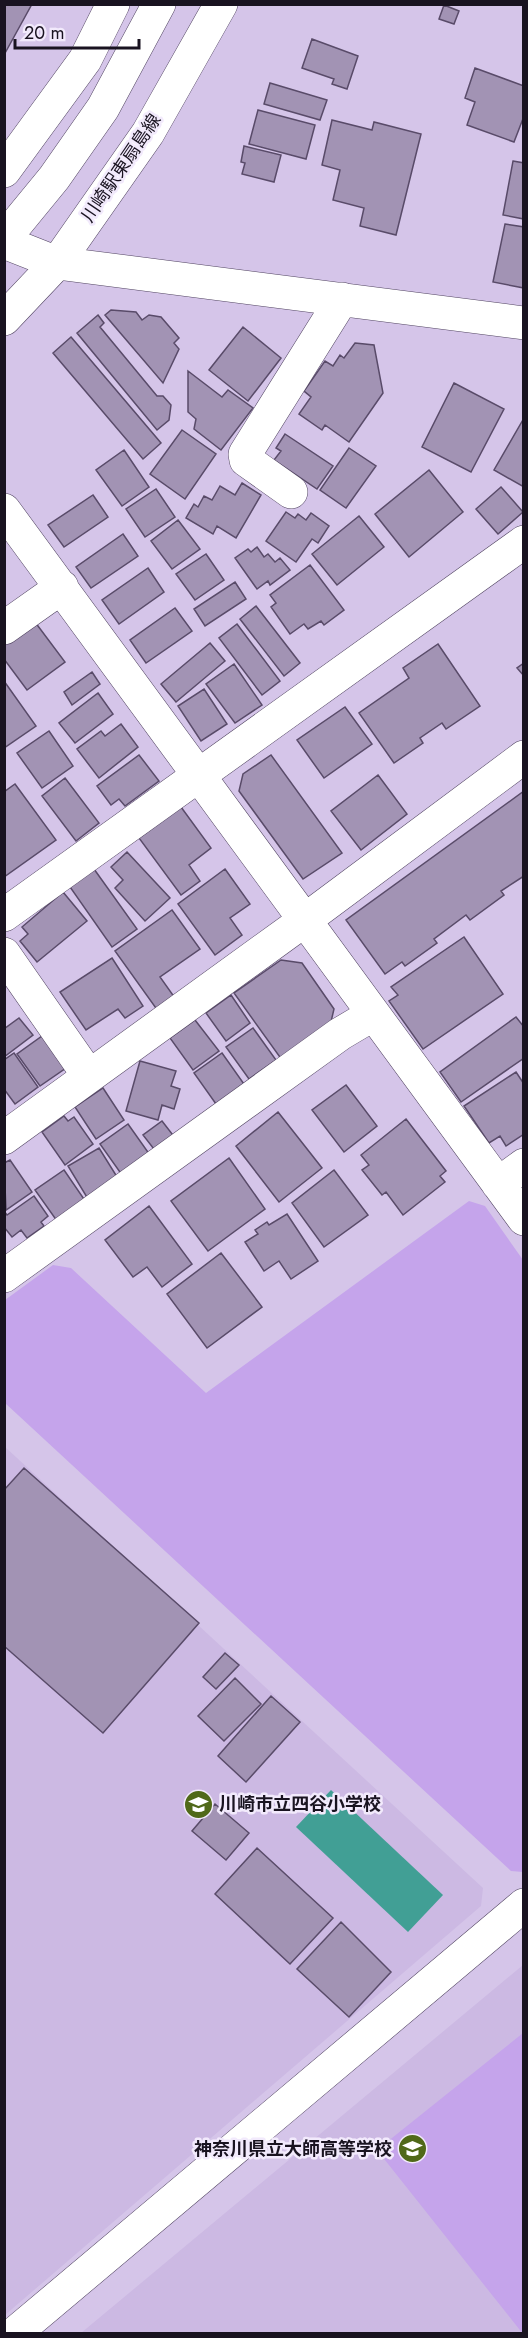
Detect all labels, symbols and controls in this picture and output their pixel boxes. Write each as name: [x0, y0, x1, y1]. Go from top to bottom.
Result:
scale bar: [15, 12, 140, 50]
text: 20 m: [24, 20, 64, 46]
street label: 川崎駅東扇島線: [75, 109, 167, 227]
school or university icon: 川崎市立四谷小学校: [182, 1788, 214, 1820]
place label: 川崎市立四谷小学校: [219, 1791, 381, 1817]
school or university icon: 神奈川県立大師高等学校: [397, 2133, 429, 2165]
place label: 神奈川県立大師高等学校: [194, 2136, 392, 2162]

